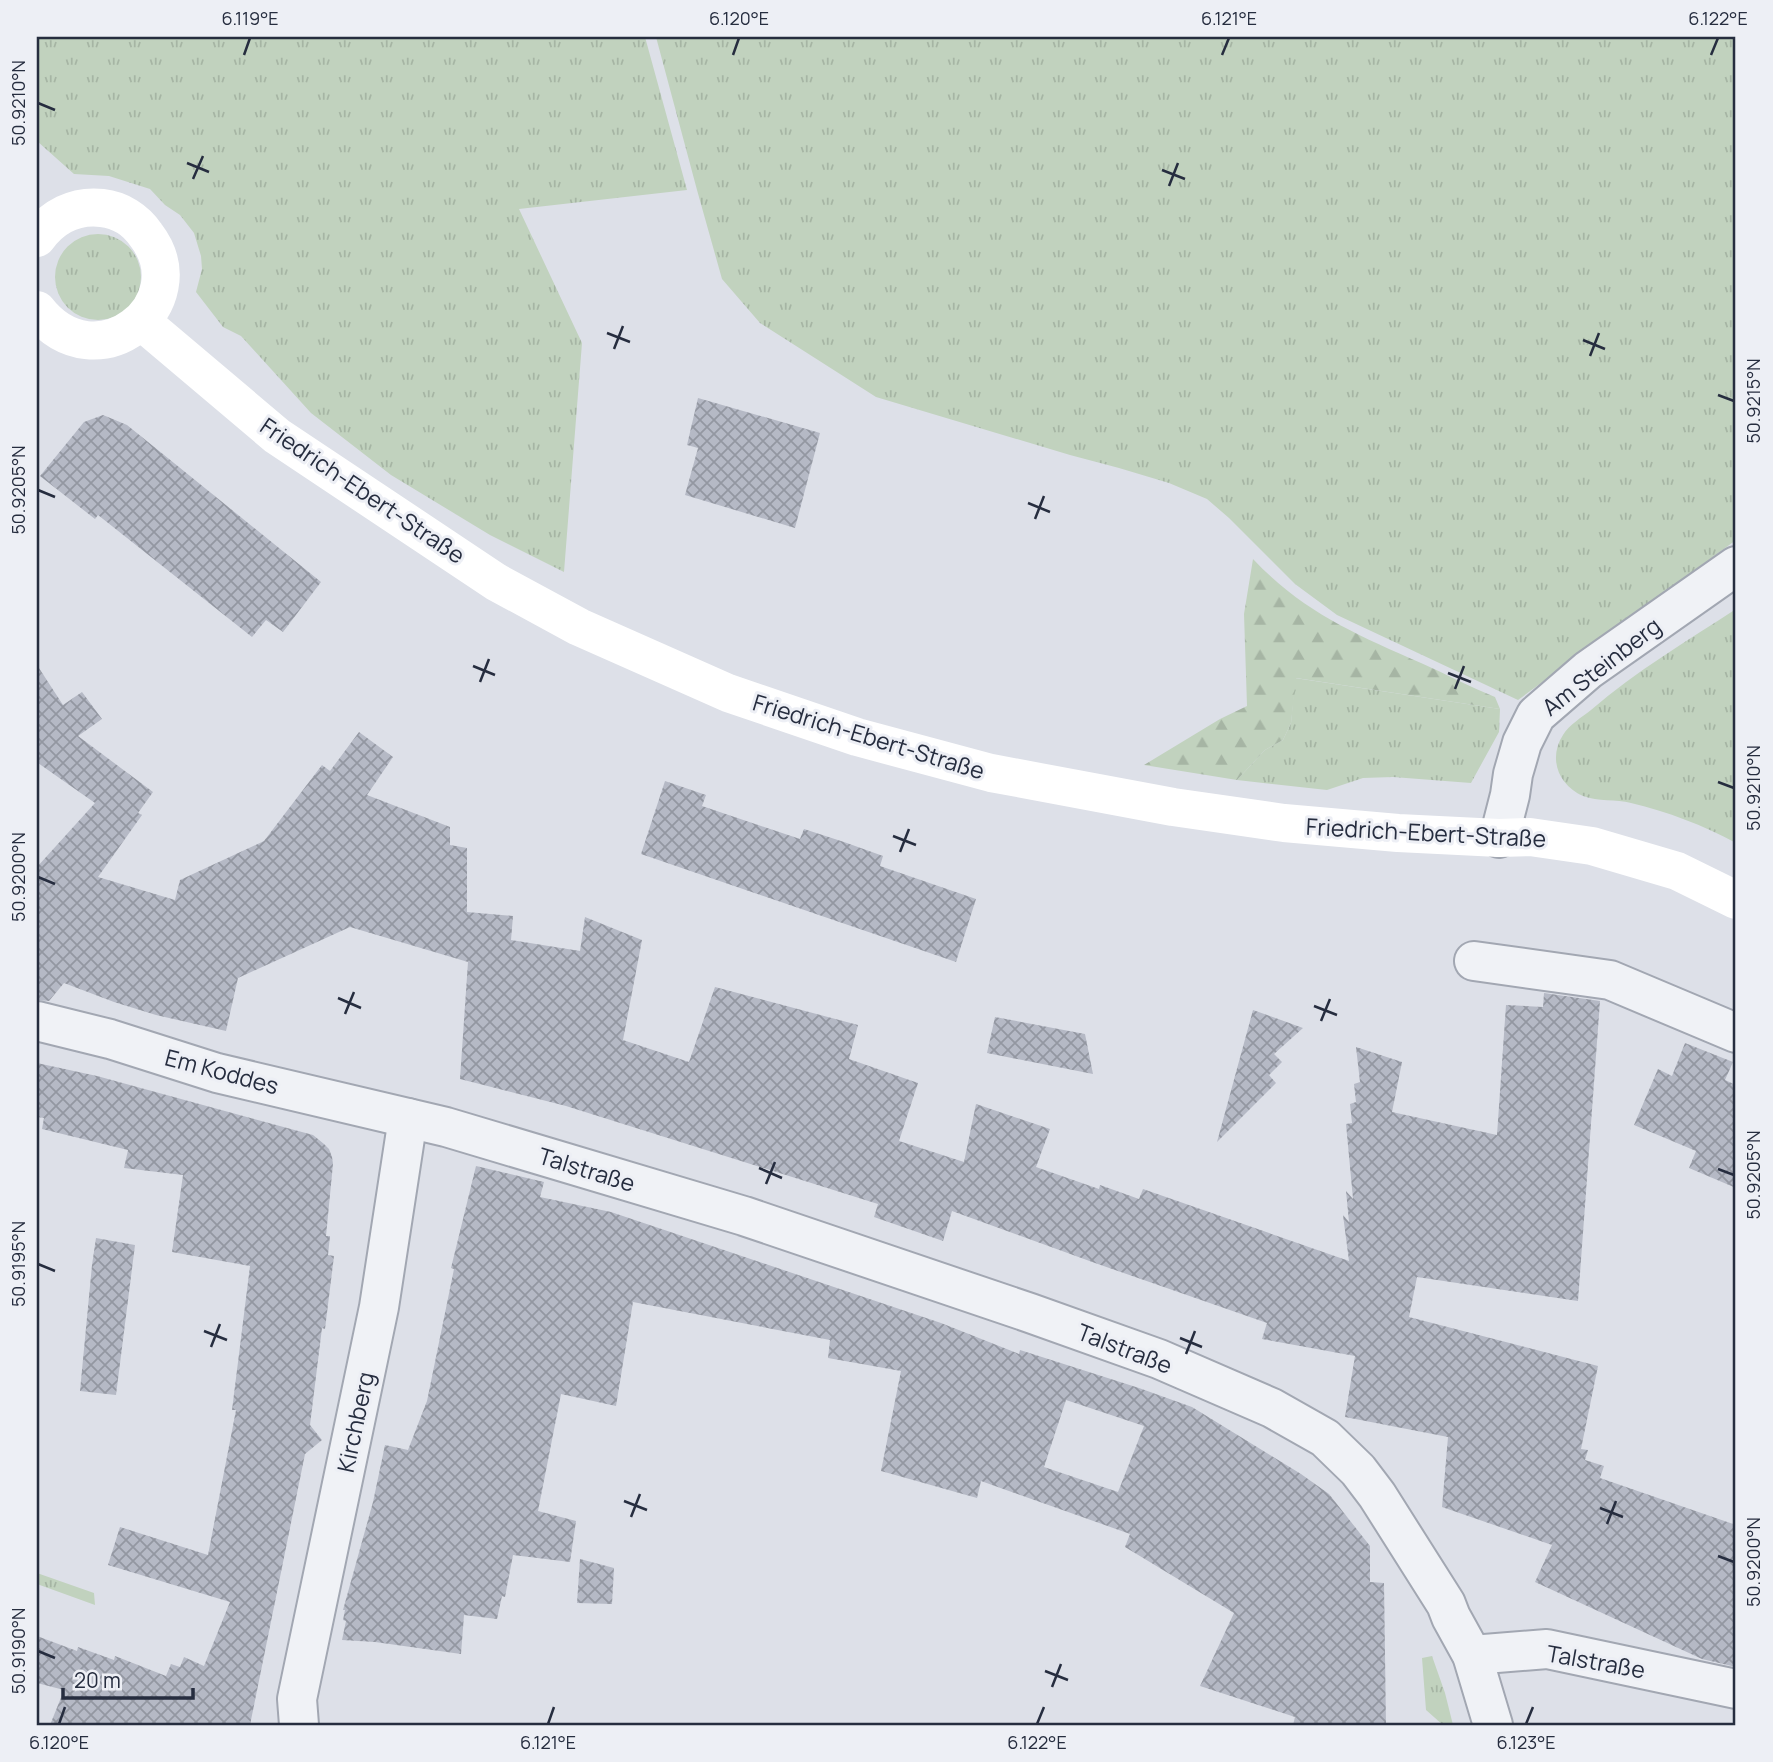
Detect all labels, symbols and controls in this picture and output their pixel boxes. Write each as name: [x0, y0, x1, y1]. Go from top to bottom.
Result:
text: 6.119°E: [221, 6, 279, 30]
text: 6.120°E: [709, 6, 769, 30]
text: 6.121°E: [1201, 6, 1257, 30]
text: 6.122°E: [1688, 6, 1748, 30]
text: 50.9210°N: [6, 60, 30, 146]
text: 50.9215°N: [1741, 358, 1765, 444]
street label: Friedrich-Ebert-Straße: [254, 409, 472, 571]
text: 50.9205°N: [6, 445, 30, 535]
street label: Am Steinberg: [1535, 609, 1667, 723]
street label: Friedrich-Ebert-Straße: [749, 686, 989, 786]
text: 50.9210°N: [1741, 745, 1765, 831]
street label: Friedrich-Ebert-Straße: [1305, 810, 1547, 854]
text: 50.9200°N: [6, 832, 30, 922]
street label: Em Koddes: [162, 1040, 282, 1102]
text: 50.9205°N: [1741, 1130, 1765, 1220]
street label: Talstraße: [535, 1139, 639, 1199]
text: 50.9195°N: [6, 1221, 30, 1307]
street label: Talstraße: [1073, 1315, 1177, 1381]
street label: Kirchberg: [329, 1369, 381, 1475]
text: 50.9200°N: [1741, 1517, 1765, 1607]
text: 50.9190°N: [6, 1608, 30, 1694]
street label: Talstraße: [1544, 1637, 1648, 1685]
scale bar: [63, 1657, 192, 1701]
text: 20 m: [74, 1666, 121, 1694]
text: 6.120°E: [29, 1730, 89, 1754]
text: 6.121°E: [520, 1730, 576, 1754]
text: 6.122°E: [1007, 1730, 1067, 1754]
text: 6.123°E: [1496, 1730, 1556, 1754]

